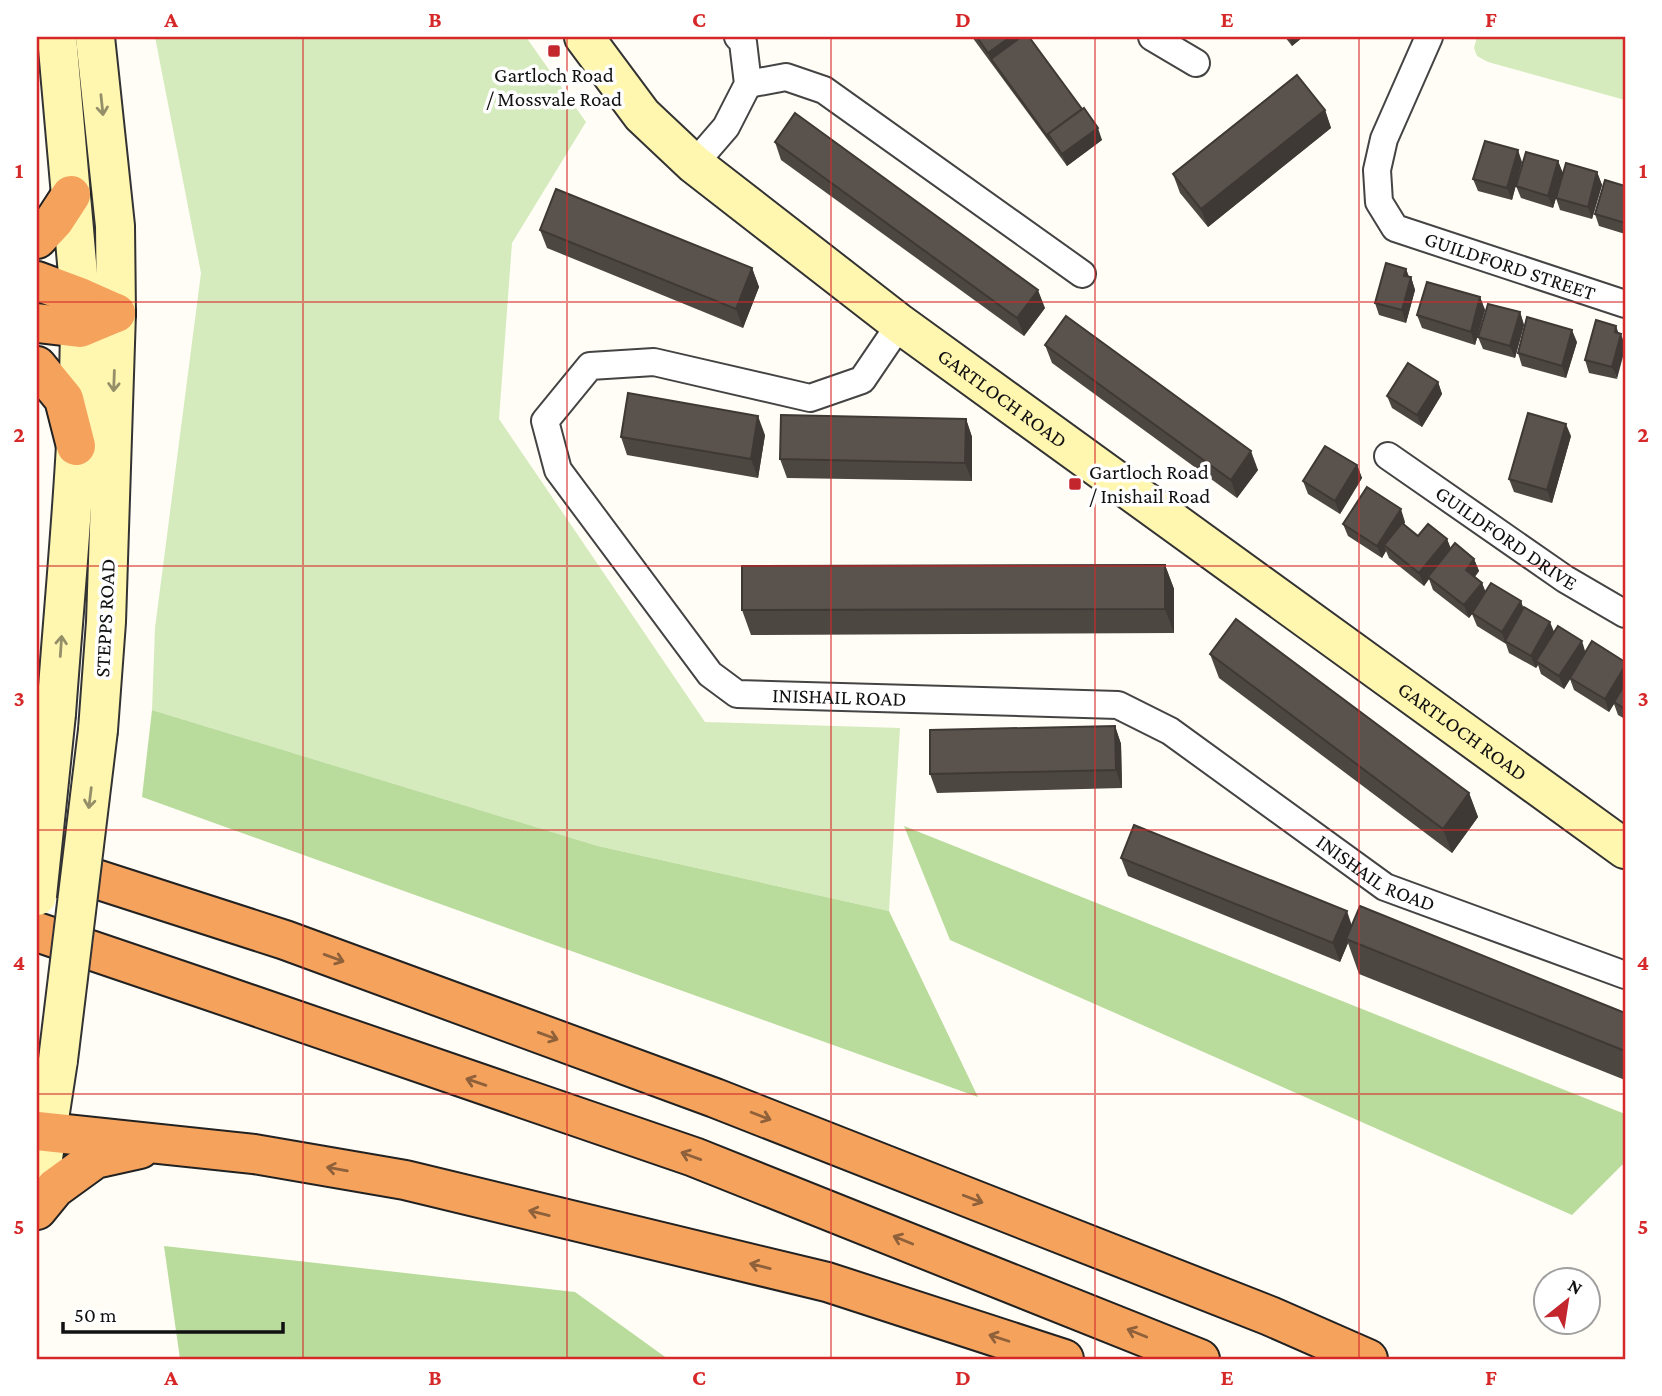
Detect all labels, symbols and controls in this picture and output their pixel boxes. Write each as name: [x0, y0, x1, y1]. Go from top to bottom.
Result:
text: A: [163, 6, 178, 32]
text: B: [428, 6, 442, 32]
text: C: [692, 6, 706, 32]
text: D: [955, 6, 971, 32]
text: E: [1220, 6, 1234, 32]
text: F: [1485, 6, 1497, 32]
marker: Gartloch Road / Mossvale Road: [546, 43, 562, 59]
place label: Gartloch Road / Mossvale Road: [486, 63, 622, 111]
one-way arrow: [96, 93, 109, 115]
text: 1: [15, 157, 24, 183]
text: 1: [1639, 157, 1648, 183]
street label: GUILDFORD STREET: [1421, 227, 1599, 306]
street label: GARTLOCH ROAD: [933, 343, 1072, 453]
one-way arrow: [107, 370, 120, 393]
text: 2: [13, 421, 25, 447]
text: 2: [1637, 421, 1649, 447]
place label: Gartloch Road / Inishail Road: [1089, 460, 1210, 508]
marker: Gartloch Road / Inishail Road: [1067, 476, 1083, 492]
street label: GUILDFORD DRIVE: [1431, 481, 1581, 595]
street label: STEPPS ROAD: [90, 558, 120, 678]
one-way arrow: [55, 636, 68, 658]
street label: GARTLOCH ROAD: [1393, 677, 1532, 786]
street label: INISHAIL ROAD: [772, 683, 907, 711]
text: 3: [13, 685, 25, 711]
text: 3: [1637, 685, 1649, 711]
one-way arrow: [83, 786, 96, 809]
street label: INISHAIL ROAD: [1312, 829, 1438, 916]
text: 4: [13, 949, 25, 975]
text: 4: [1637, 949, 1649, 975]
one-way arrow: [322, 953, 344, 966]
one-way arrow: [536, 1031, 558, 1044]
one-way arrow: [466, 1075, 488, 1087]
one-way arrow: [749, 1110, 771, 1123]
one-way arrow: [681, 1149, 703, 1161]
one-way arrow: [326, 1161, 349, 1175]
one-way arrow: [961, 1193, 983, 1206]
one-way arrow: [528, 1206, 551, 1219]
text: 5: [13, 1213, 25, 1239]
text: 5: [1637, 1213, 1649, 1239]
one-way arrow: [892, 1232, 914, 1245]
one-way arrow: [750, 1259, 772, 1272]
north arrow: [1532, 1266, 1602, 1336]
text: N: [1564, 1274, 1586, 1299]
scale bar: [63, 1291, 284, 1335]
text: 50 m: [74, 1303, 117, 1327]
one-way arrow: [1127, 1325, 1148, 1338]
one-way arrow: [989, 1331, 1011, 1343]
text: A: [163, 1364, 178, 1390]
text: B: [428, 1364, 442, 1390]
text: C: [692, 1364, 706, 1390]
text: D: [955, 1364, 971, 1390]
text: E: [1220, 1364, 1234, 1390]
text: F: [1485, 1364, 1497, 1390]

